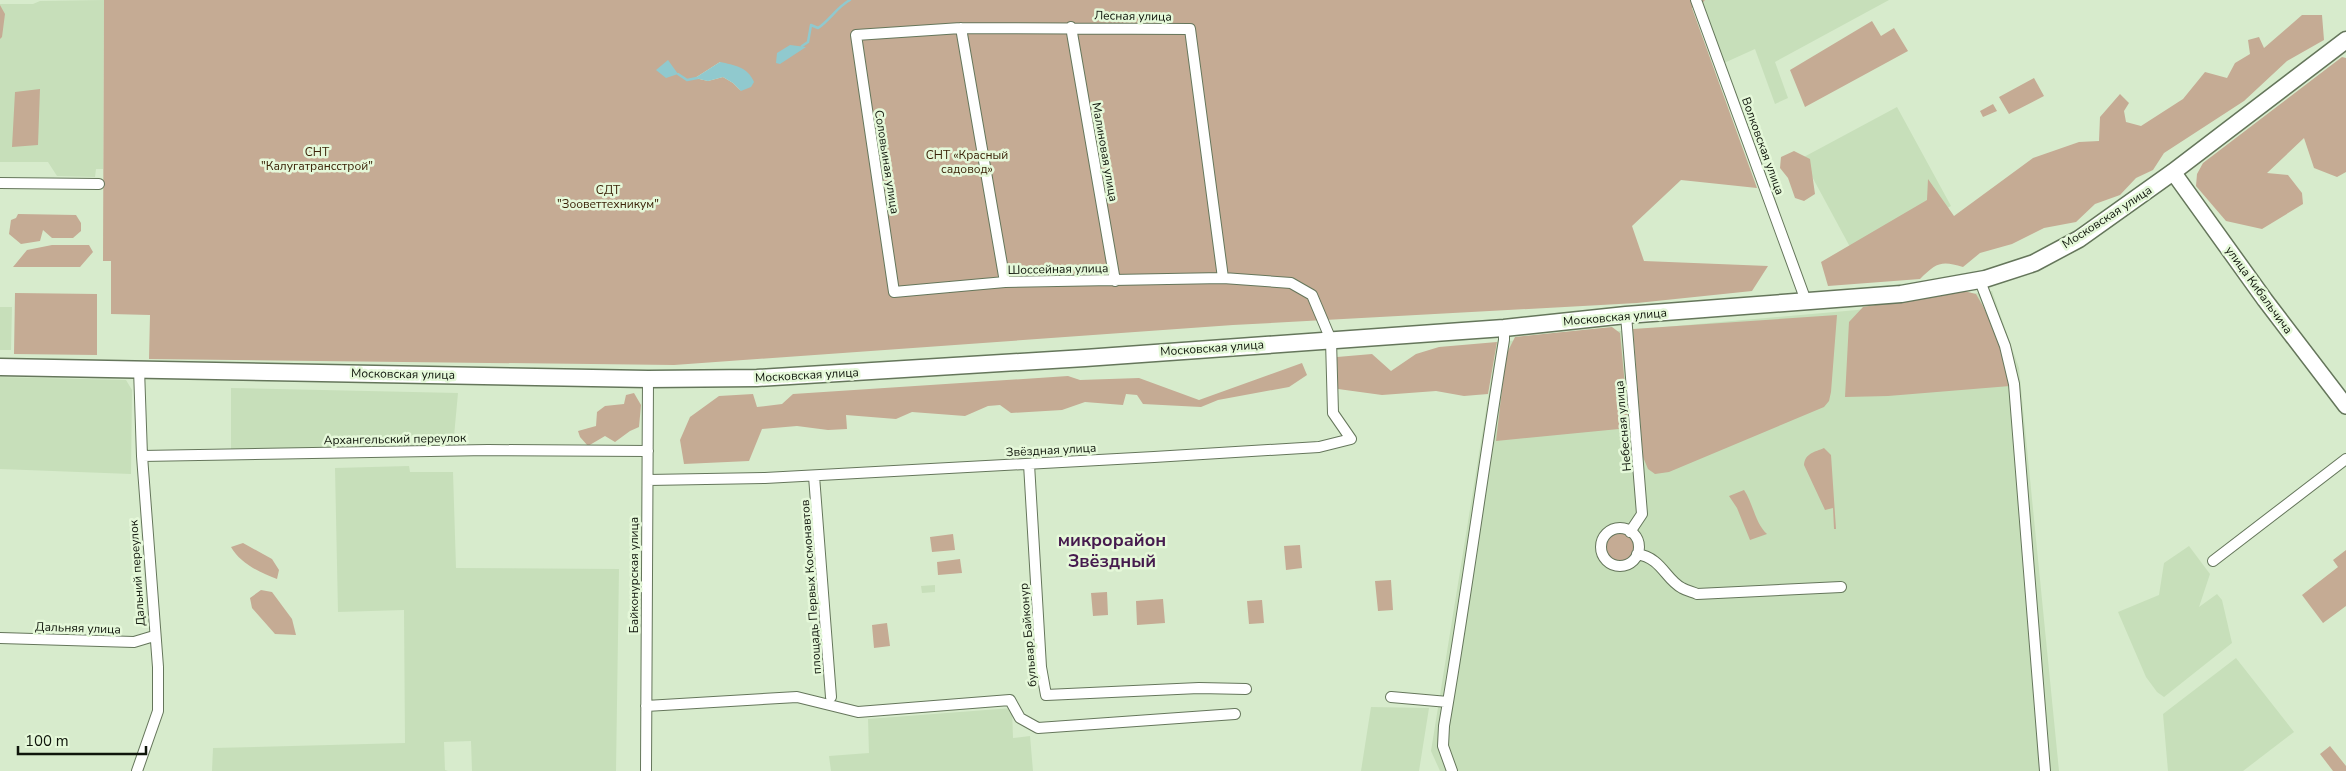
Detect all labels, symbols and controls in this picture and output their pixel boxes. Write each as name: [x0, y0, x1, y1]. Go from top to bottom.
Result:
street label: Лесная улица: [1094, 7, 1172, 25]
street label: Волковская улица: [1738, 95, 1788, 197]
street label: Малиновая улица: [1088, 101, 1122, 203]
street label: Соловьиная улица: [871, 109, 903, 215]
park label: СНТ "Калугатрансстрой": [261, 144, 373, 174]
park label: СНТ «Красный садовод»: [926, 147, 1008, 177]
park label: СДТ "Зооветтехникум": [557, 182, 659, 212]
street label: Московская улица: [2059, 182, 2155, 252]
street label: улица Кибальчича: [2222, 243, 2296, 337]
street label: Шоссейная улица: [1007, 260, 1109, 278]
street label: Московская улица: [1563, 305, 1667, 329]
street label: Московская улица: [1160, 336, 1264, 360]
street label: Московская улица: [755, 364, 859, 386]
street label: Московская улица: [351, 365, 455, 383]
street label: Небесная улица: [1611, 380, 1635, 472]
street label: Архангельский переулок: [323, 430, 467, 448]
street label: Звёздная улица: [1005, 440, 1097, 460]
street label: площадь Первых Космонавтов: [797, 499, 825, 675]
street label: Байконурская улица: [626, 517, 642, 633]
street label: Дальний переулок: [125, 519, 149, 627]
district label: микрорайон Звёздный: [1058, 528, 1166, 573]
street label: бульвар Байконур: [1015, 582, 1041, 688]
street label: Дальняя улица: [35, 619, 121, 637]
scale bar: [18, 724, 145, 756]
text: 100 m: [25, 731, 69, 751]

